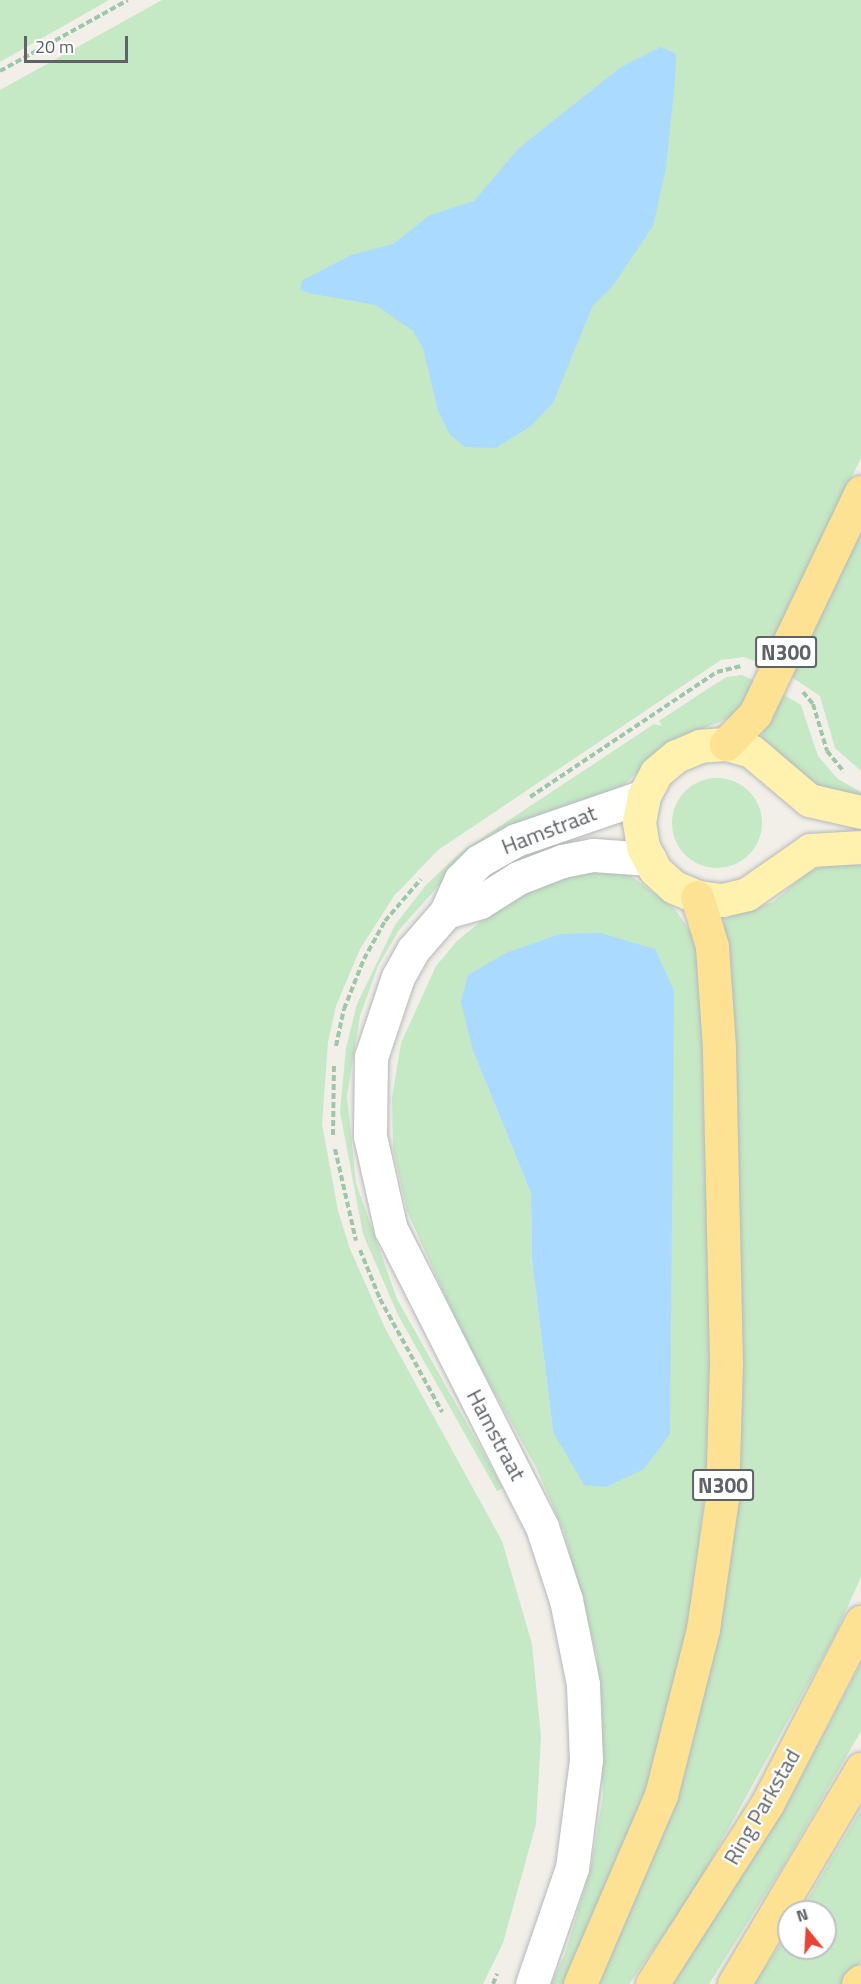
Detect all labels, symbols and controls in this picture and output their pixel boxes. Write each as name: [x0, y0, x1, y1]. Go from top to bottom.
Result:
scale bar: [27, 24, 130, 62]
text: 20 m: [35, 33, 74, 60]
road number: N300: [754, 634, 818, 670]
street label: Hamstraat: [498, 800, 600, 860]
street label: Hamstraat: [461, 1385, 531, 1485]
road number: N300: [692, 1467, 754, 1503]
street label: Ring Parkstad: [718, 1745, 806, 1869]
north arrow: [777, 1900, 837, 1960]
text: N: [793, 1902, 811, 1928]

